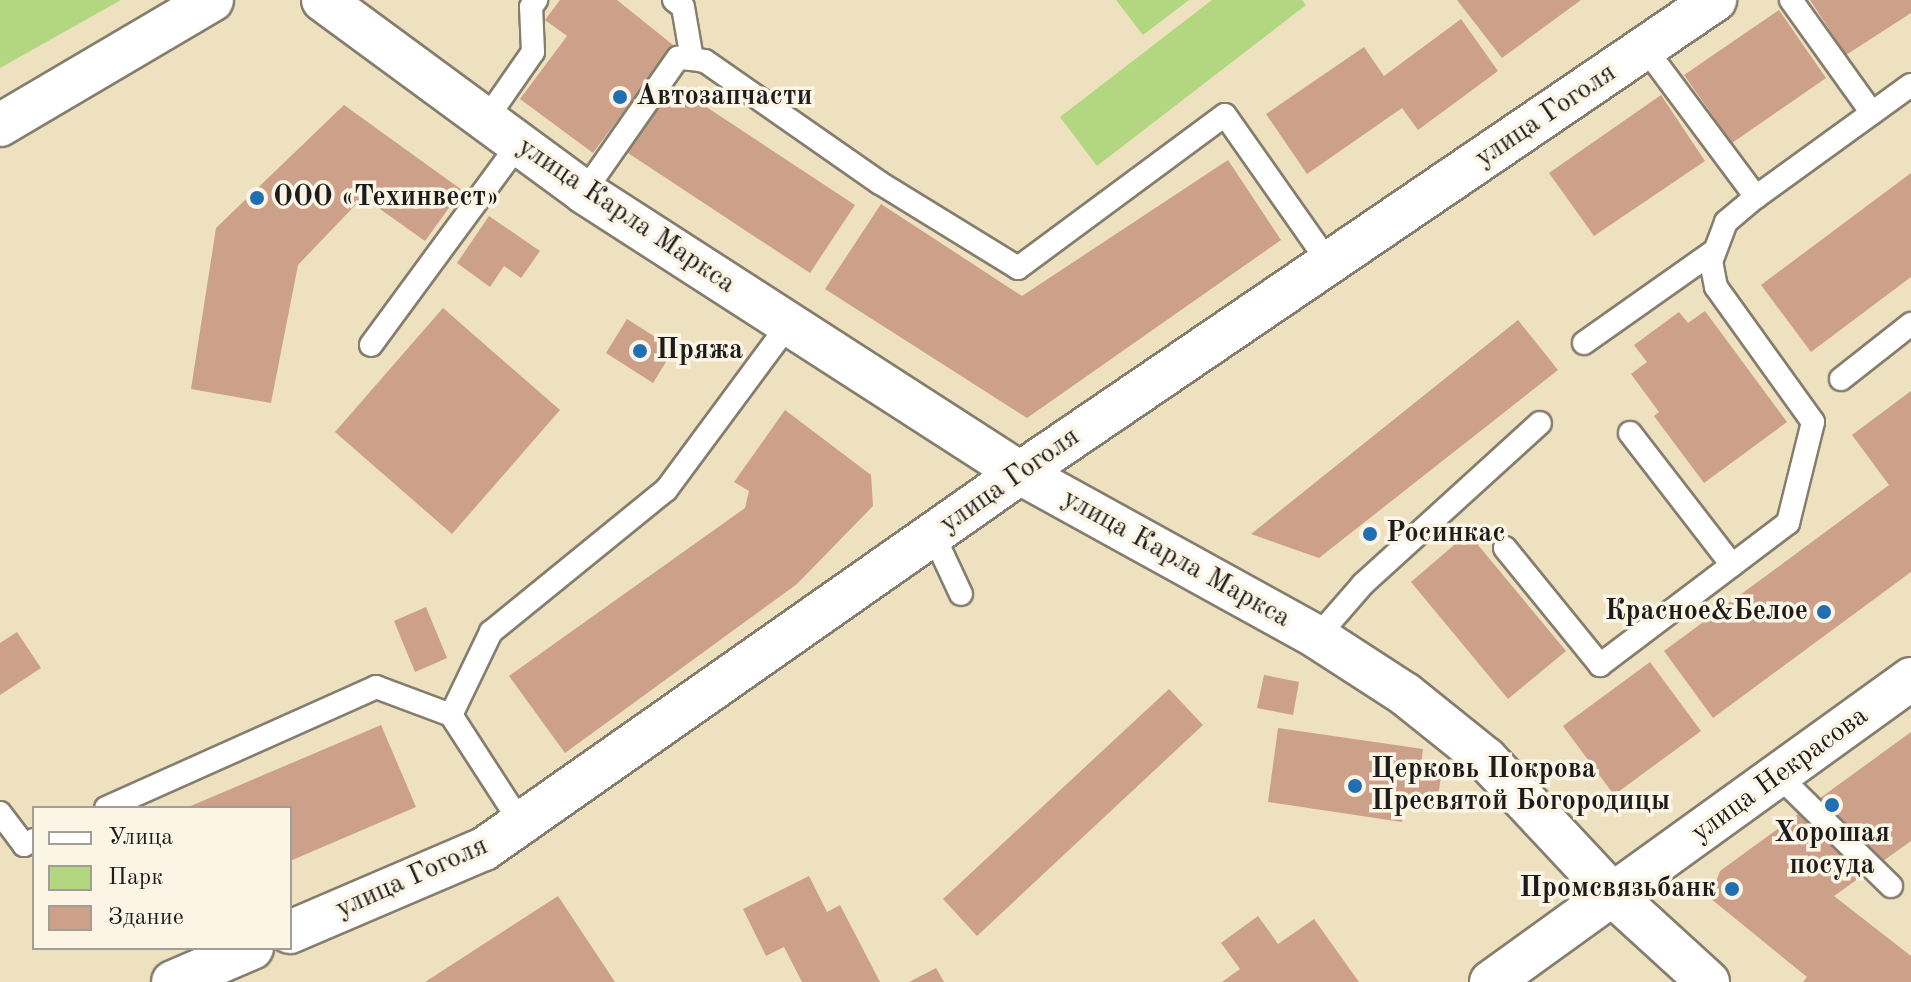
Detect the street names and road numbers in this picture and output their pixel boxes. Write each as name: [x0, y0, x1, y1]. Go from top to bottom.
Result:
street label: улица Гоголя: [1469, 57, 1623, 175]
street label: улица Карла Маркса: [511, 131, 741, 301]
street label: улица Гоголя: [934, 421, 1086, 541]
street label: улица Карла Маркса: [1056, 482, 1296, 636]
street label: улица Некрасова: [1685, 700, 1875, 850]
street label: улица Гоголя: [331, 830, 493, 926]

